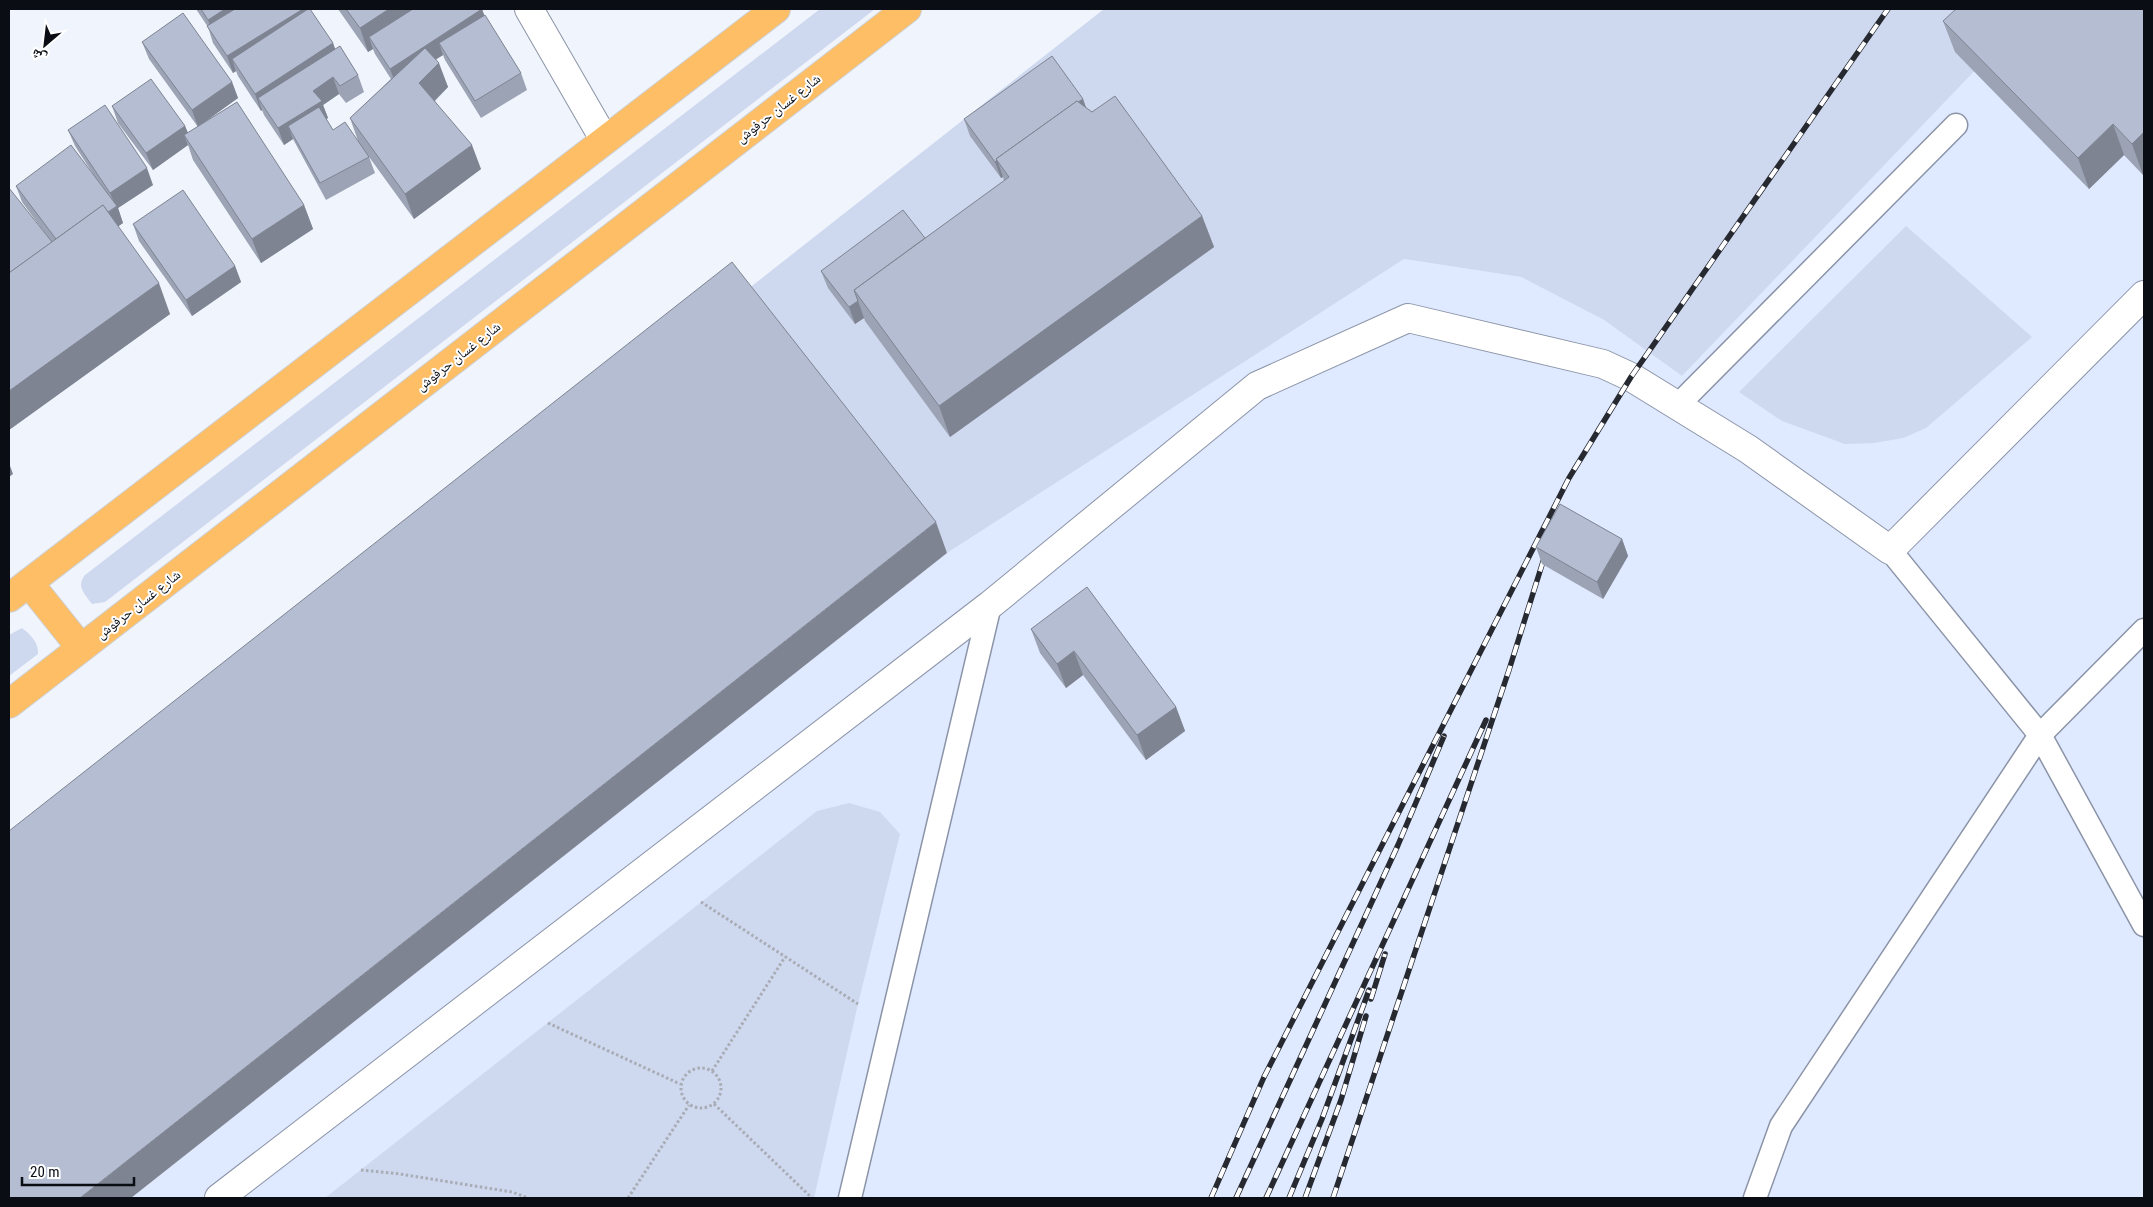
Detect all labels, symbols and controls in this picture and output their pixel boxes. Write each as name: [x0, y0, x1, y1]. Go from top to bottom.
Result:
north arrow: [20, 20, 70, 70]
text: ش: [28, 45, 50, 67]
street label: شارع غسان حرفوش: [733, 70, 824, 147]
street label: شارع غسان حرفوش: [413, 318, 504, 395]
street label: شارع غسان حرفوش: [93, 566, 184, 643]
scale bar: [22, 1154, 135, 1186]
text: 20 m: [30, 1163, 60, 1181]

